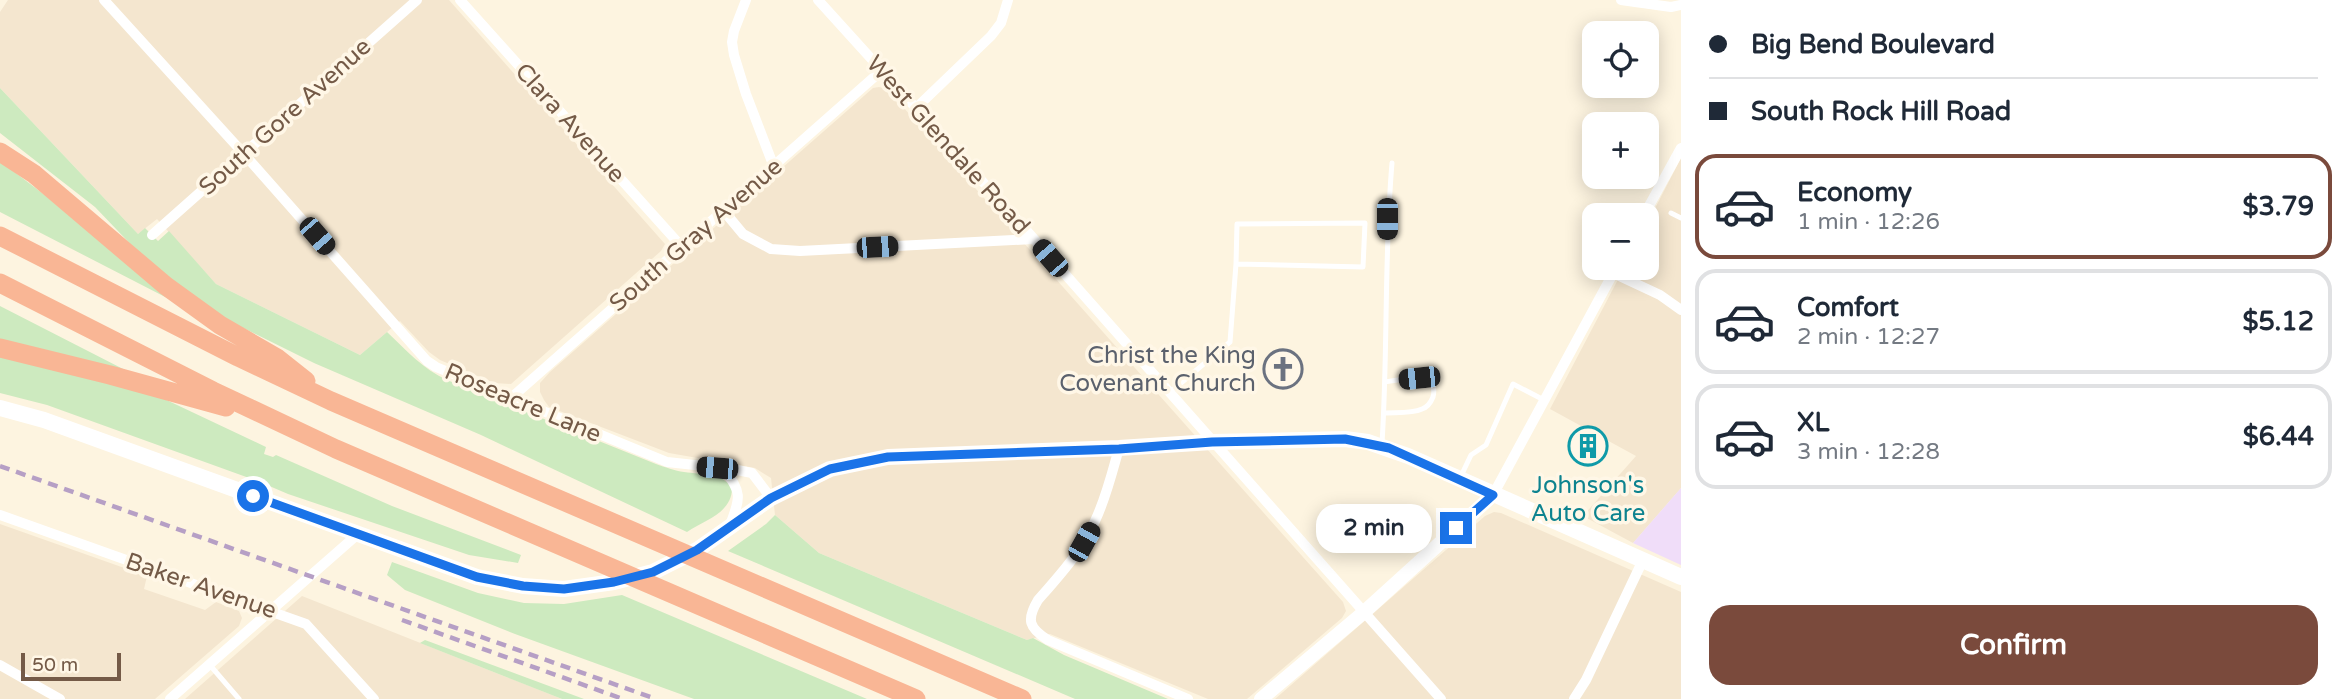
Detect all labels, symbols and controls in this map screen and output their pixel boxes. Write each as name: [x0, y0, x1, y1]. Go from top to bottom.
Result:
map controls: [1582, 21, 1659, 280]
button: locate: [1582, 21, 1659, 98]
text: Big Bend Boulevard: [1751, 29, 1995, 60]
street label: South Gore Avenue: [193, 32, 377, 202]
street label: West Glendale Road: [860, 50, 1036, 240]
street label: Clara Avenue: [509, 57, 631, 189]
text: South Rock Hill Road: [1751, 96, 2011, 127]
button: +: [1582, 112, 1659, 189]
street label: South Gray Avenue: [604, 152, 788, 318]
icon: car: [1713, 175, 1776, 238]
text: Economy: [1797, 177, 1912, 208]
text: $3.79: [2242, 191, 2314, 222]
car: [1377, 198, 1398, 240]
button: −: [1582, 203, 1659, 280]
text: 1 min · 12:26: [1797, 208, 1940, 236]
car: [296, 213, 339, 259]
car: [856, 235, 899, 259]
car: [1029, 235, 1072, 281]
icon: car: [1713, 290, 1776, 353]
text: Comfort: [1797, 292, 1899, 323]
text: $5.12: [2242, 306, 2314, 337]
text: 2 min · 12:27: [1797, 323, 1940, 351]
place label: Christ the King Covenant Church: [1059, 341, 1256, 398]
church icon: Christ the King Covenant Church: [1262, 348, 1304, 390]
street label: Roseacre Lane: [440, 357, 606, 449]
car: [1398, 365, 1441, 391]
icon: car: [1713, 405, 1776, 468]
text: XL: [1797, 407, 1829, 438]
text: $6.44: [2243, 421, 2314, 452]
building icon: Johnson's Auto Care: [1567, 425, 1609, 467]
text: 3 min · 12:28: [1797, 438, 1940, 466]
car: [696, 456, 739, 480]
place label: Johnson's Auto Care: [1531, 471, 1645, 528]
route start: [237, 480, 269, 512]
callout: 2 min: [1316, 504, 1432, 552]
route end: [1440, 512, 1472, 544]
text: 2 min: [1343, 514, 1405, 542]
car: [1065, 519, 1104, 565]
street label: Baker Avenue: [122, 547, 280, 625]
button: Confirm: [1709, 605, 2318, 685]
scale bar: [21, 650, 121, 682]
text: 50 m: [32, 654, 78, 676]

